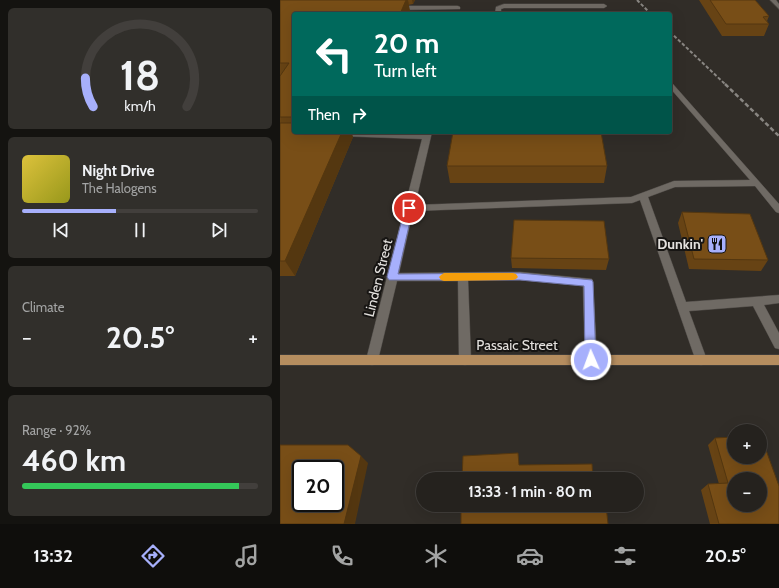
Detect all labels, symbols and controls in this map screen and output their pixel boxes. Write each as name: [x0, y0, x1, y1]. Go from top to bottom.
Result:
text: 20 m: [374, 26, 439, 60]
icon: left: [308, 28, 360, 80]
text: 18: [120, 49, 160, 99]
text: Turn left: [374, 60, 437, 82]
text: km/h: [124, 96, 156, 114]
icon: right: [348, 104, 370, 126]
text: Then: [308, 106, 340, 124]
text: Night Drive: [82, 162, 155, 180]
text: The Halogens: [82, 180, 157, 196]
pin: [392, 191, 426, 225]
icon: arrive: [398, 197, 420, 219]
icon: previous: [50, 219, 72, 241]
icon: pause: [129, 219, 151, 241]
icon: next: [208, 219, 230, 241]
restaurant icon: Dunkin': [706, 233, 728, 255]
place label: Dunkin': [657, 235, 703, 253]
street label: Linden Street: [360, 237, 396, 319]
text: Climate: [22, 299, 64, 315]
text: 20.5°: [106, 319, 174, 356]
text: −: [22, 324, 32, 351]
text: +: [248, 324, 258, 351]
street label: Passaic Street: [476, 336, 558, 354]
position arrow: [570, 339, 612, 381]
text: Range · 92%: [22, 422, 91, 438]
map controls: [727, 424, 767, 512]
button: +: [727, 424, 767, 464]
text: 460 km: [22, 442, 126, 479]
speed limit sign: 20: [292, 460, 344, 512]
button: −: [727, 472, 767, 512]
text: 13:33 · 1 min · 80 m: [468, 483, 592, 501]
icon: directions: [139, 542, 167, 570]
icon: music: [233, 542, 261, 570]
icon: phone: [328, 542, 356, 570]
icon: climate: [422, 542, 450, 570]
icon: car: [516, 542, 544, 570]
icon: filters: [611, 542, 639, 570]
text: 13:32: [33, 545, 73, 567]
text: 20.5°: [705, 545, 746, 567]

